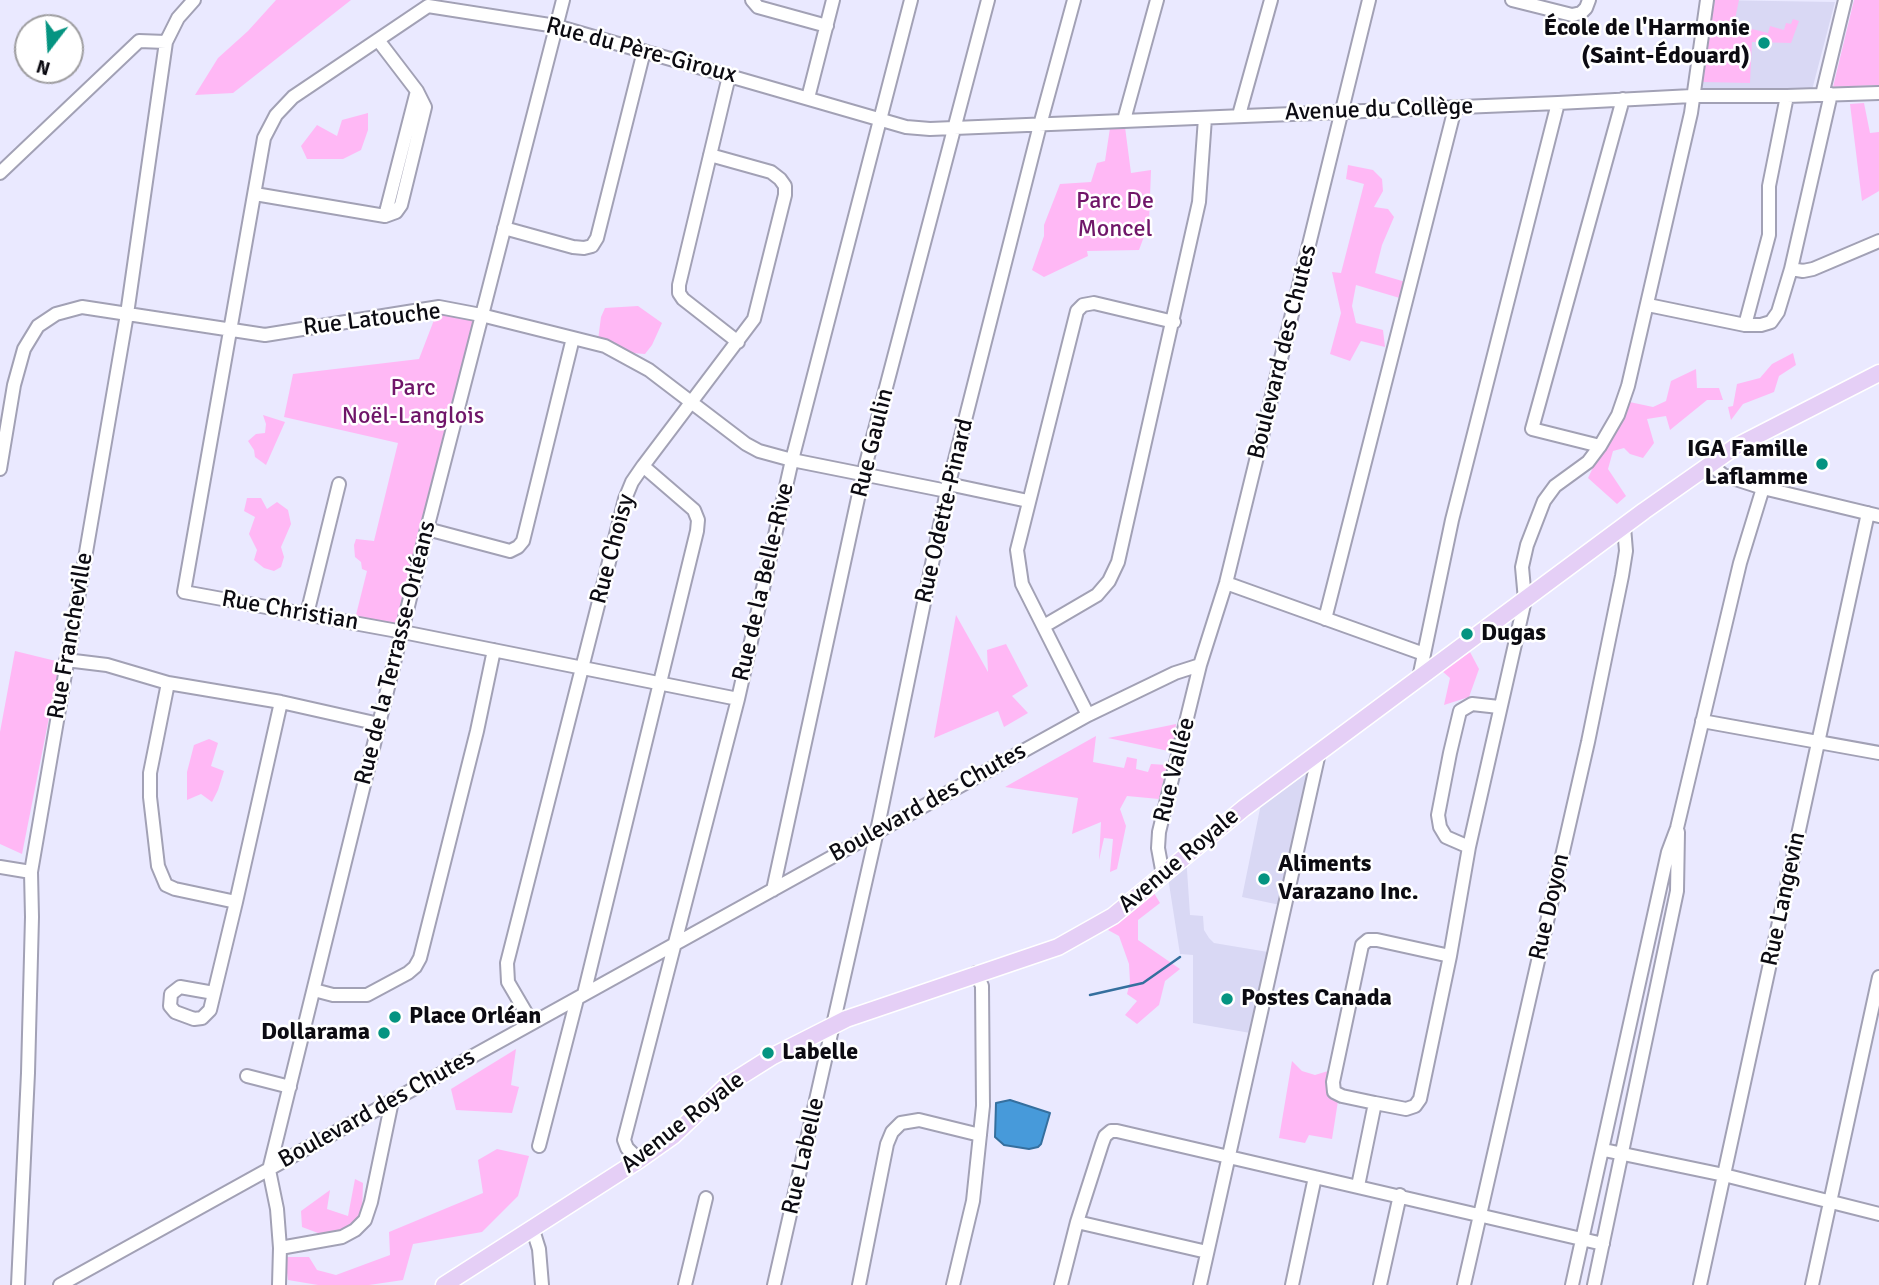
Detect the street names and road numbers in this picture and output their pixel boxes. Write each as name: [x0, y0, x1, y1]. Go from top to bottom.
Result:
street label: Rue du Père-Giroux: [543, 12, 739, 90]
street label: Avenue du Collège: [1284, 92, 1474, 128]
street label: Boulevard des Chutes: [1242, 242, 1324, 462]
street label: Rue Latouche: [301, 297, 443, 343]
street label: Rue Gaulin: [846, 385, 900, 501]
street label: Rue Odette-Pinard: [910, 416, 980, 606]
street label: Rue de la Belle-Rive: [727, 480, 801, 684]
street label: Rue Choisy: [585, 491, 641, 607]
street label: Rue de la Terrasse-Orléans: [349, 518, 443, 788]
street label: Rue Francheville: [42, 550, 100, 722]
street label: Rue Christian: [219, 585, 361, 637]
street label: Rue Vallée: [1148, 715, 1202, 825]
street label: Boulevard des Chutes: [825, 737, 1031, 869]
street label: Avenue Royale: [1113, 802, 1245, 920]
street label: Rue Langevin: [1756, 829, 1812, 969]
street label: Rue Doyon: [1524, 851, 1576, 963]
street label: Boulevard des Chutes: [274, 1043, 480, 1175]
street label: Avenue Royale: [616, 1066, 750, 1180]
street label: Rue Labelle: [777, 1095, 831, 1217]

